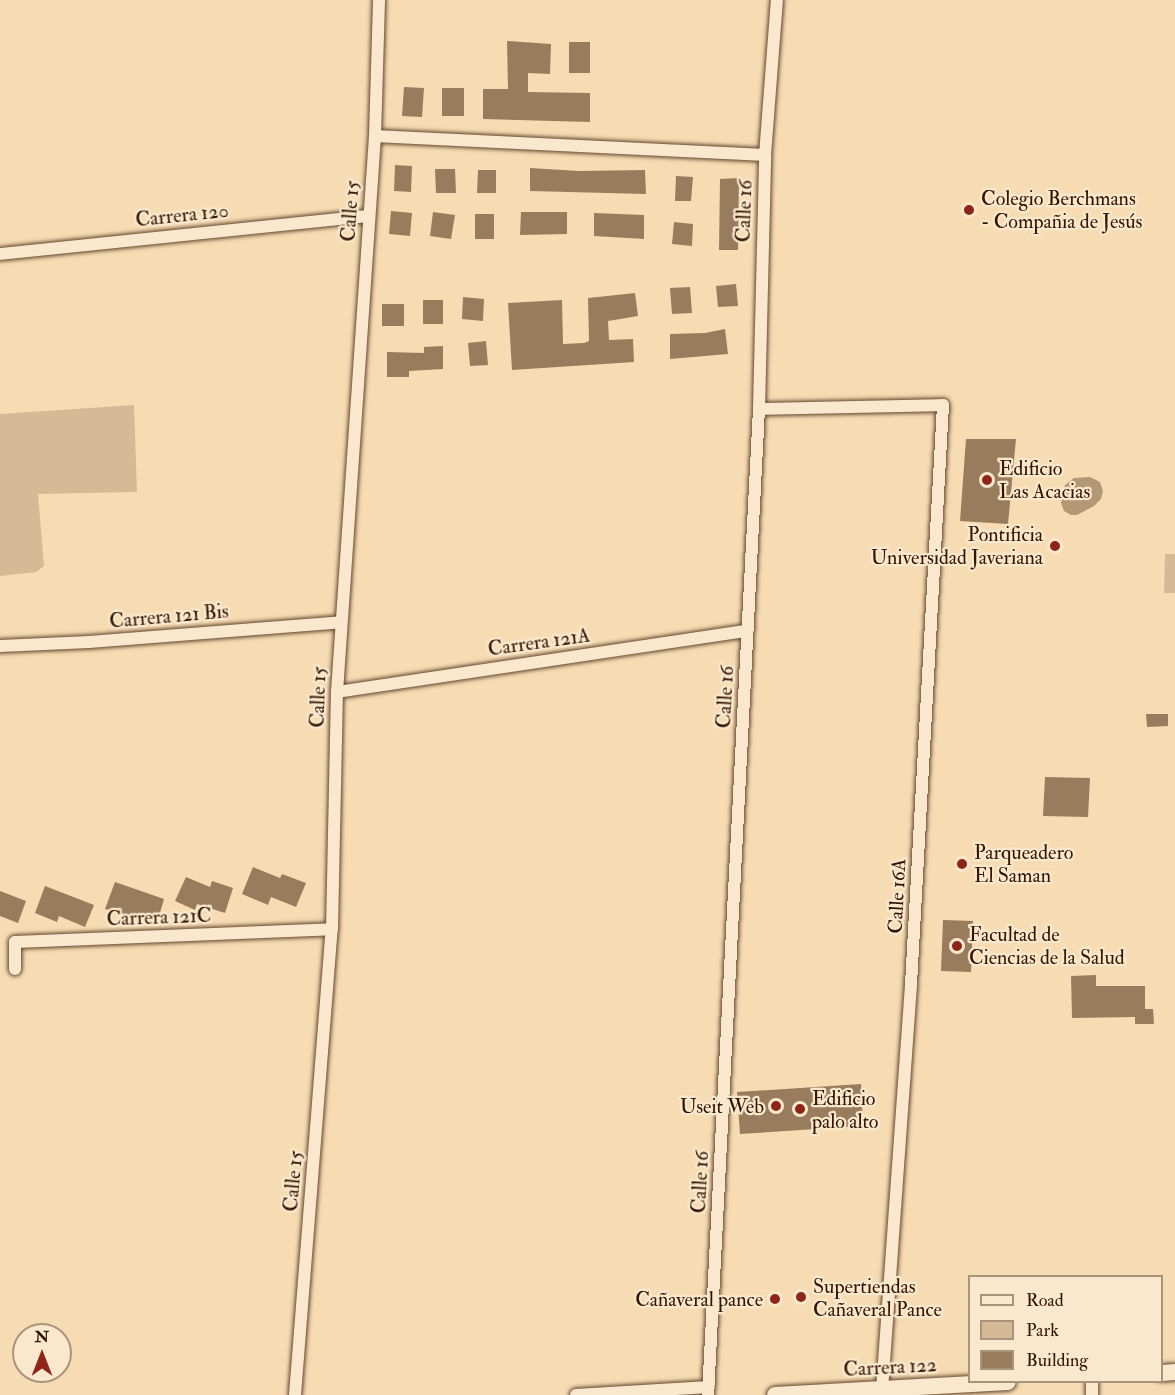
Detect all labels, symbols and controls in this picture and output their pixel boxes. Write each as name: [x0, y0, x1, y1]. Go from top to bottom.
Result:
street label: Calle 16: [731, 179, 757, 243]
street label: Calle 15: [336, 180, 364, 242]
place label: Colegio Berchmans - Compañia de Jesús: [981, 186, 1142, 233]
street label: Carrera 120: [134, 198, 230, 232]
marker: Colegio Berchmans - Compañia de Jesús: [962, 203, 976, 217]
place label: Edificio Las Acacias: [999, 456, 1090, 503]
marker: Edificio Las Acacias: [980, 473, 994, 487]
place label: Pontificia Universidad Javeriana: [871, 522, 1043, 569]
marker: Pontificia Universidad Javeriana: [1048, 539, 1062, 553]
street label: Carrera 121 Bis: [108, 599, 230, 633]
street label: Carrera 121A: [486, 623, 592, 661]
street label: Calle 16: [711, 665, 739, 729]
street label: Calle 15: [305, 666, 331, 728]
place label: Parqueadero El Saman: [974, 840, 1073, 887]
marker: Parqueadero El Saman: [955, 857, 969, 871]
street label: Calle 16A: [883, 858, 911, 934]
street label: Carrera 121C: [106, 903, 212, 931]
place label: Facultad de Ciencias de la Salud: [969, 922, 1125, 969]
marker: Facultad de Ciencias de la Salud: [950, 939, 964, 953]
place label: Edificio palo alto: [812, 1086, 878, 1133]
place label: Useit Web: [680, 1094, 764, 1118]
marker: Useit Web: [769, 1099, 783, 1113]
marker: Edificio palo alto: [793, 1102, 807, 1116]
street label: Calle 15: [278, 1149, 308, 1213]
street label: Calle 16: [686, 1150, 714, 1214]
place label: Supertiendas Cañaveral Pance: [813, 1274, 942, 1321]
legend: [968, 1275, 1163, 1383]
place label: Cañaveral pance: [635, 1287, 763, 1311]
text: Road: [1026, 1289, 1064, 1312]
marker: Supertiendas Cañaveral Pance: [794, 1290, 808, 1304]
marker: Cañaveral pance: [768, 1292, 782, 1306]
text: Park: [1026, 1319, 1059, 1342]
north arrow: [12, 1323, 72, 1383]
text: N: [35, 1327, 49, 1347]
text: Building: [1026, 1349, 1088, 1372]
street label: Carrera 122: [843, 1353, 937, 1381]

